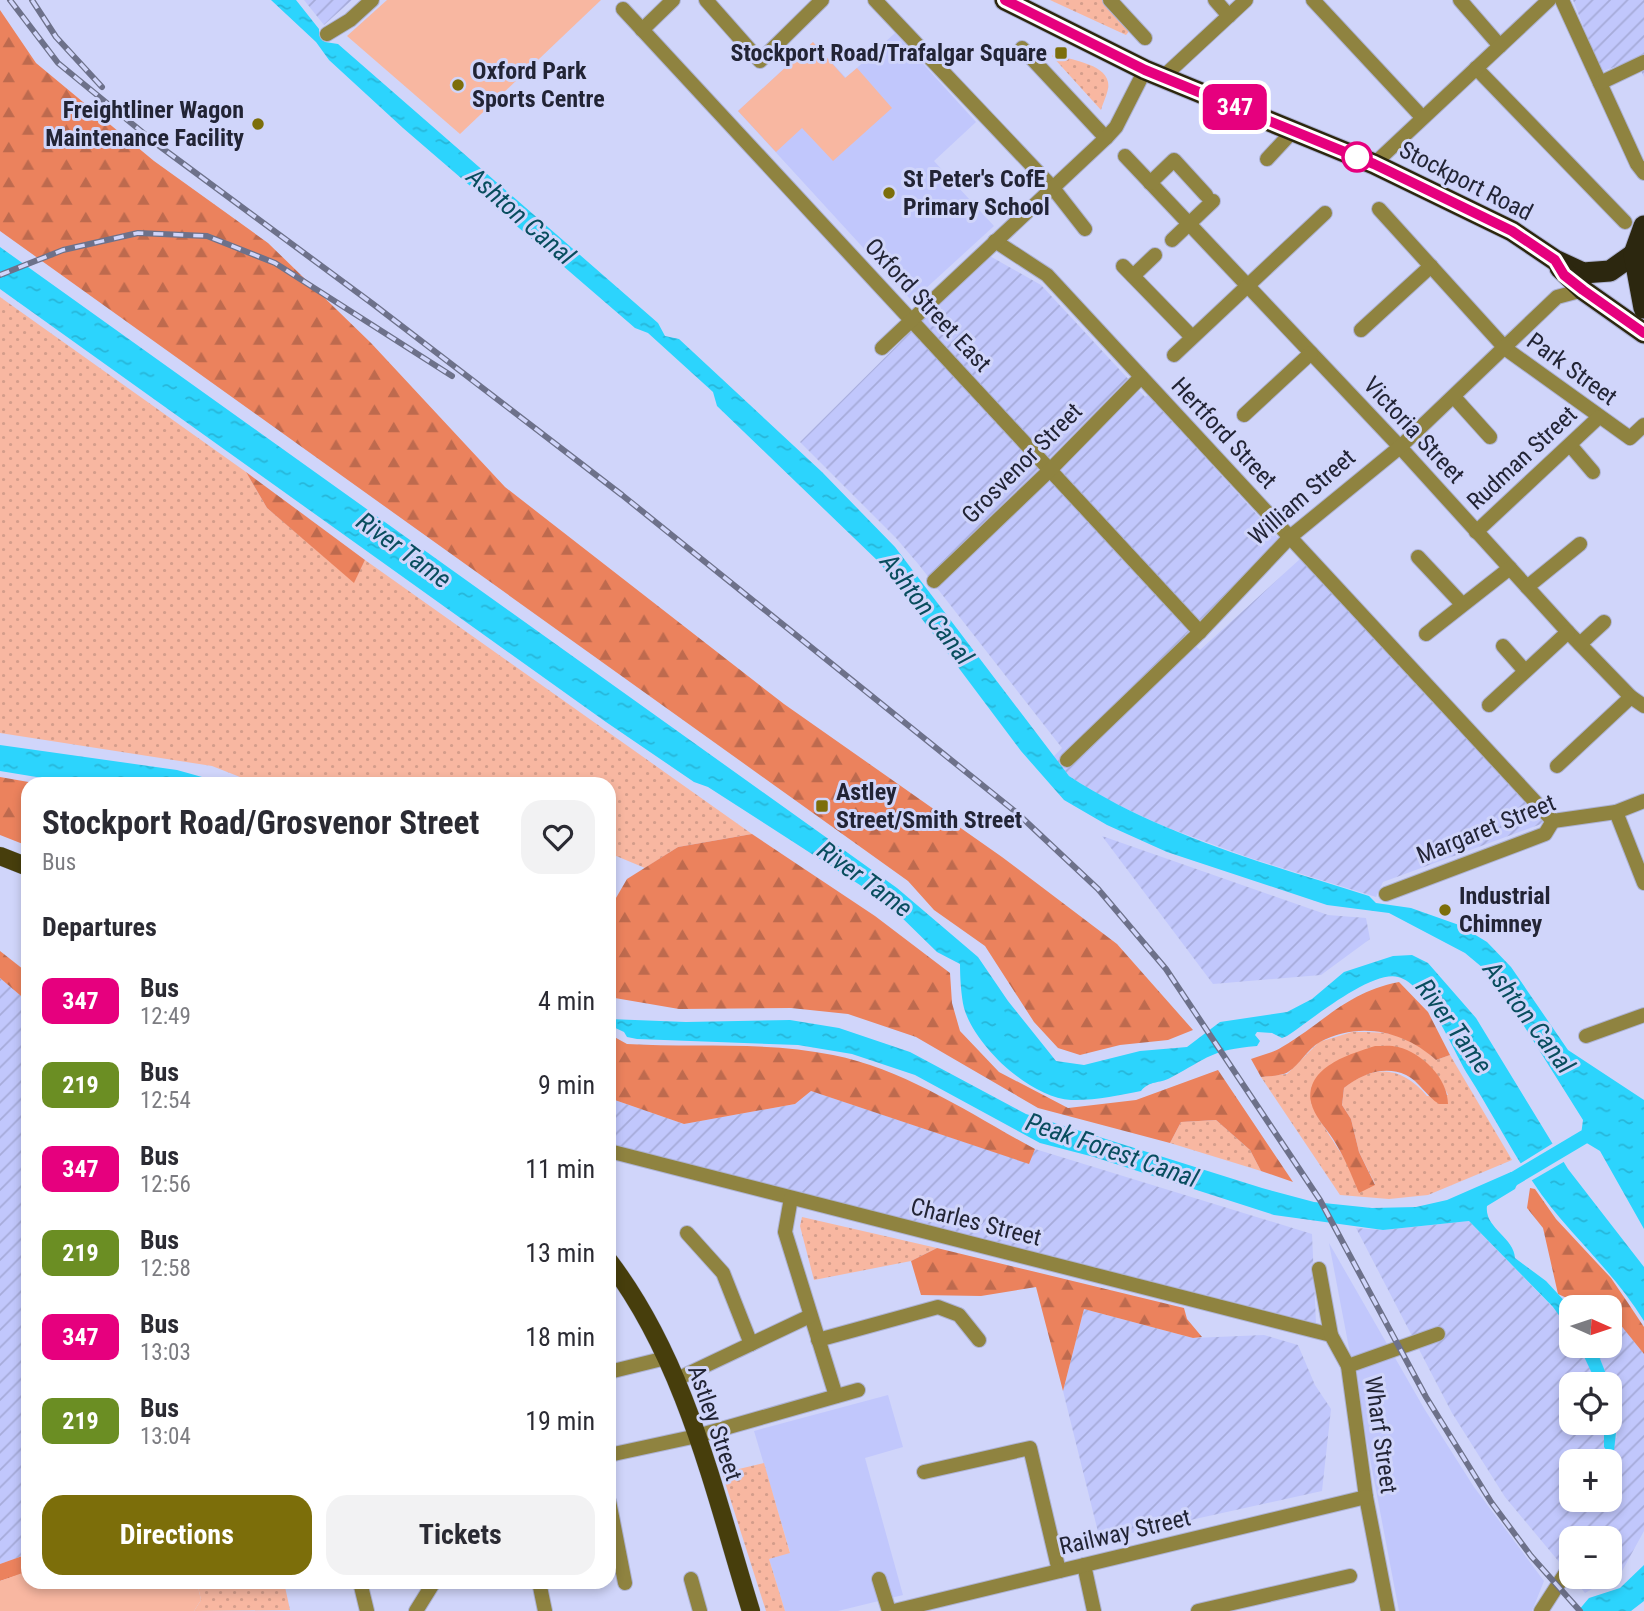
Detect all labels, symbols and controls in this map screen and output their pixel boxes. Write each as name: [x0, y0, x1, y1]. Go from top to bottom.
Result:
place label: Stockport Road/Trafalgar Square: [731, 39, 1047, 67]
marker: Stockport Road/Trafalgar Square: [1053, 45, 1069, 61]
place label: Oxford Park Sports Centre: [472, 57, 605, 113]
marker: Oxford Park Sports Centre: [450, 77, 466, 93]
line badge: 347: [1195, 84, 1275, 130]
text: 347: [1217, 93, 1253, 121]
place label: Freightliner Wagon Maintenance Facility: [45, 96, 244, 152]
marker: Freightliner Wagon Maintenance Facility: [250, 116, 266, 132]
street label: Stockport Road: [1395, 135, 1537, 227]
unlabelled marker: [1342, 142, 1372, 172]
water label: Ashton Canal: [460, 160, 582, 272]
place label: St Peter's CofE Primary School: [903, 165, 1050, 221]
marker: St Peter's CofE Primary School: [881, 185, 897, 201]
street label: Oxford Street East: [859, 232, 997, 378]
street label: Park Street: [1521, 327, 1623, 411]
street label: Victoria Street: [1358, 371, 1470, 489]
street label: Hertford Street: [1166, 372, 1282, 494]
street label: Grosvenor Street: [956, 397, 1088, 529]
street label: Rudman Street: [1462, 400, 1582, 516]
street label: William Street: [1243, 443, 1361, 551]
water label: River Tame: [351, 506, 457, 594]
water label: Ashton Canal: [874, 547, 980, 671]
place label: Astley Street/Smith Street: [836, 778, 1022, 834]
street label: Margaret Street: [1412, 788, 1560, 870]
marker: Astley Street/Smith Street: [814, 798, 830, 814]
button: heart: [521, 800, 595, 874]
text: Stockport Road/Grosvenor Street: [42, 803, 479, 842]
water label: River Tame: [812, 835, 918, 923]
text: Bus: [42, 849, 76, 876]
place label: Industrial Chimney: [1459, 882, 1551, 938]
marker: Industrial Chimney: [1437, 902, 1453, 918]
text: Departures: [42, 912, 157, 942]
water label: Ashton Canal: [1476, 954, 1582, 1080]
text: Bus: [140, 973, 179, 1003]
water label: River Tame: [1410, 973, 1498, 1079]
text: 4 min: [538, 986, 595, 1016]
text: 347: [62, 987, 99, 1015]
text: 12:49: [140, 1003, 191, 1030]
text: Bus: [140, 1057, 179, 1087]
text: 9 min: [538, 1070, 595, 1100]
text: 219: [62, 1071, 99, 1099]
text: 12:54: [140, 1087, 191, 1114]
water label: Peak Forest Canal: [1022, 1106, 1203, 1194]
text: Bus: [140, 1141, 179, 1171]
text: 11 min: [525, 1154, 595, 1184]
text: 347: [62, 1155, 99, 1183]
text: 12:56: [140, 1171, 191, 1198]
street label: Charles Street: [908, 1192, 1044, 1252]
text: Bus: [140, 1225, 179, 1255]
text: 13 min: [525, 1238, 595, 1268]
text: 219: [62, 1239, 99, 1267]
text: 12:58: [140, 1255, 191, 1282]
north arrow: [1559, 1295, 1622, 1358]
map controls: [1559, 1295, 1622, 1589]
text: Bus: [140, 1309, 179, 1339]
text: 18 min: [525, 1322, 595, 1352]
text: 347: [62, 1323, 99, 1351]
text: 13:03: [140, 1339, 191, 1366]
street label: Astley Street: [682, 1362, 748, 1484]
button: locate: [1559, 1372, 1622, 1435]
street label: Wharf Street: [1359, 1375, 1403, 1495]
text: Bus: [140, 1393, 179, 1423]
text: 19 min: [525, 1406, 595, 1436]
text: 219: [62, 1407, 99, 1435]
text: 13:04: [140, 1423, 191, 1450]
button: +: [1559, 1449, 1622, 1512]
button: Directions: [42, 1495, 312, 1575]
button: Tickets: [326, 1495, 595, 1575]
street label: Railway Street: [1057, 1503, 1193, 1561]
button: −: [1559, 1526, 1622, 1589]

